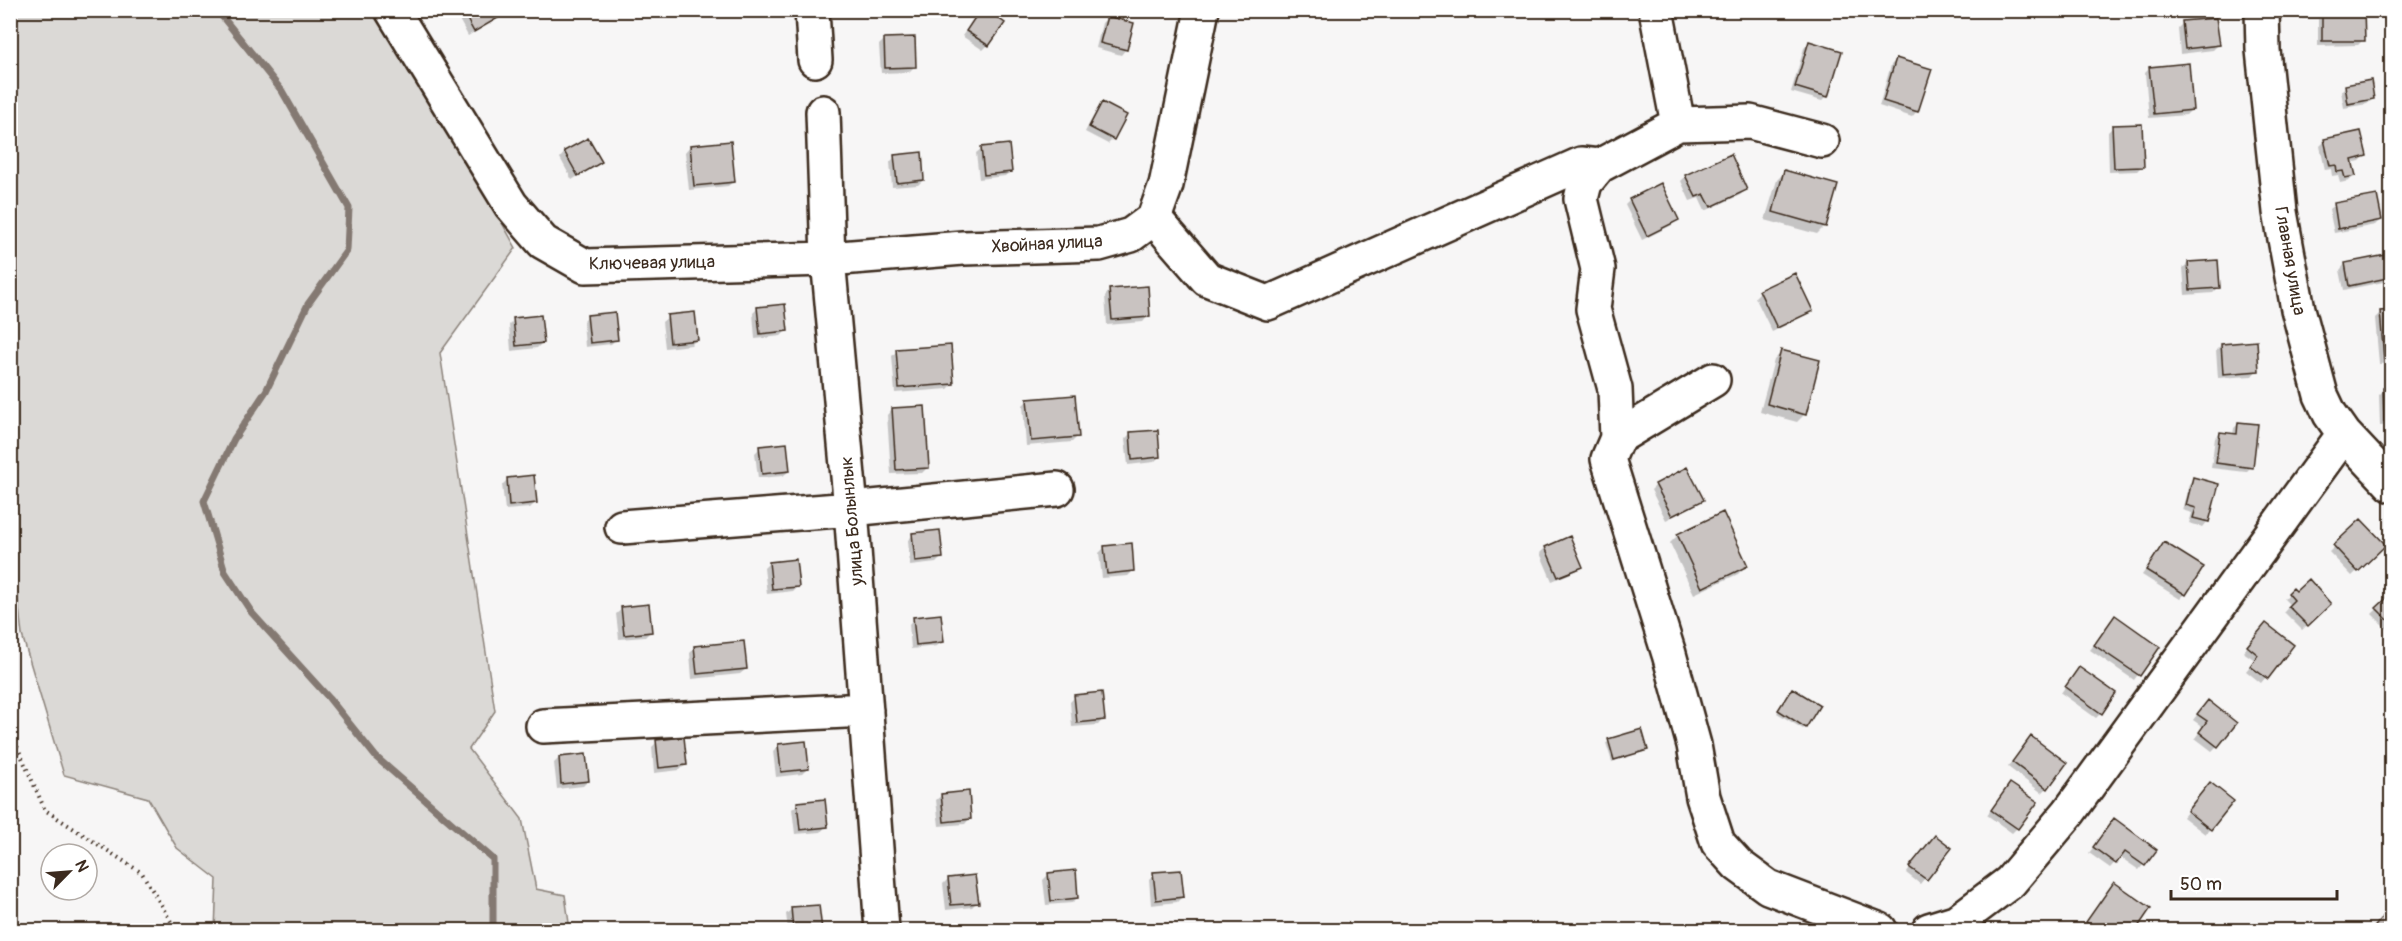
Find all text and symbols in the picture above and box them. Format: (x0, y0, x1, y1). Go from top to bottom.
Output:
street label: Главная улица (2269, 205, 2311, 317)
street label: Хвойная улица (991, 230, 1103, 258)
street label: Ключевая улица (589, 250, 715, 276)
street label: улица Болынлык (835, 455, 869, 588)
north arrow (39, 842, 99, 902)
text: N (70, 857, 93, 875)
scale bar (2171, 863, 2338, 901)
text: 50 m (2180, 873, 2222, 896)

